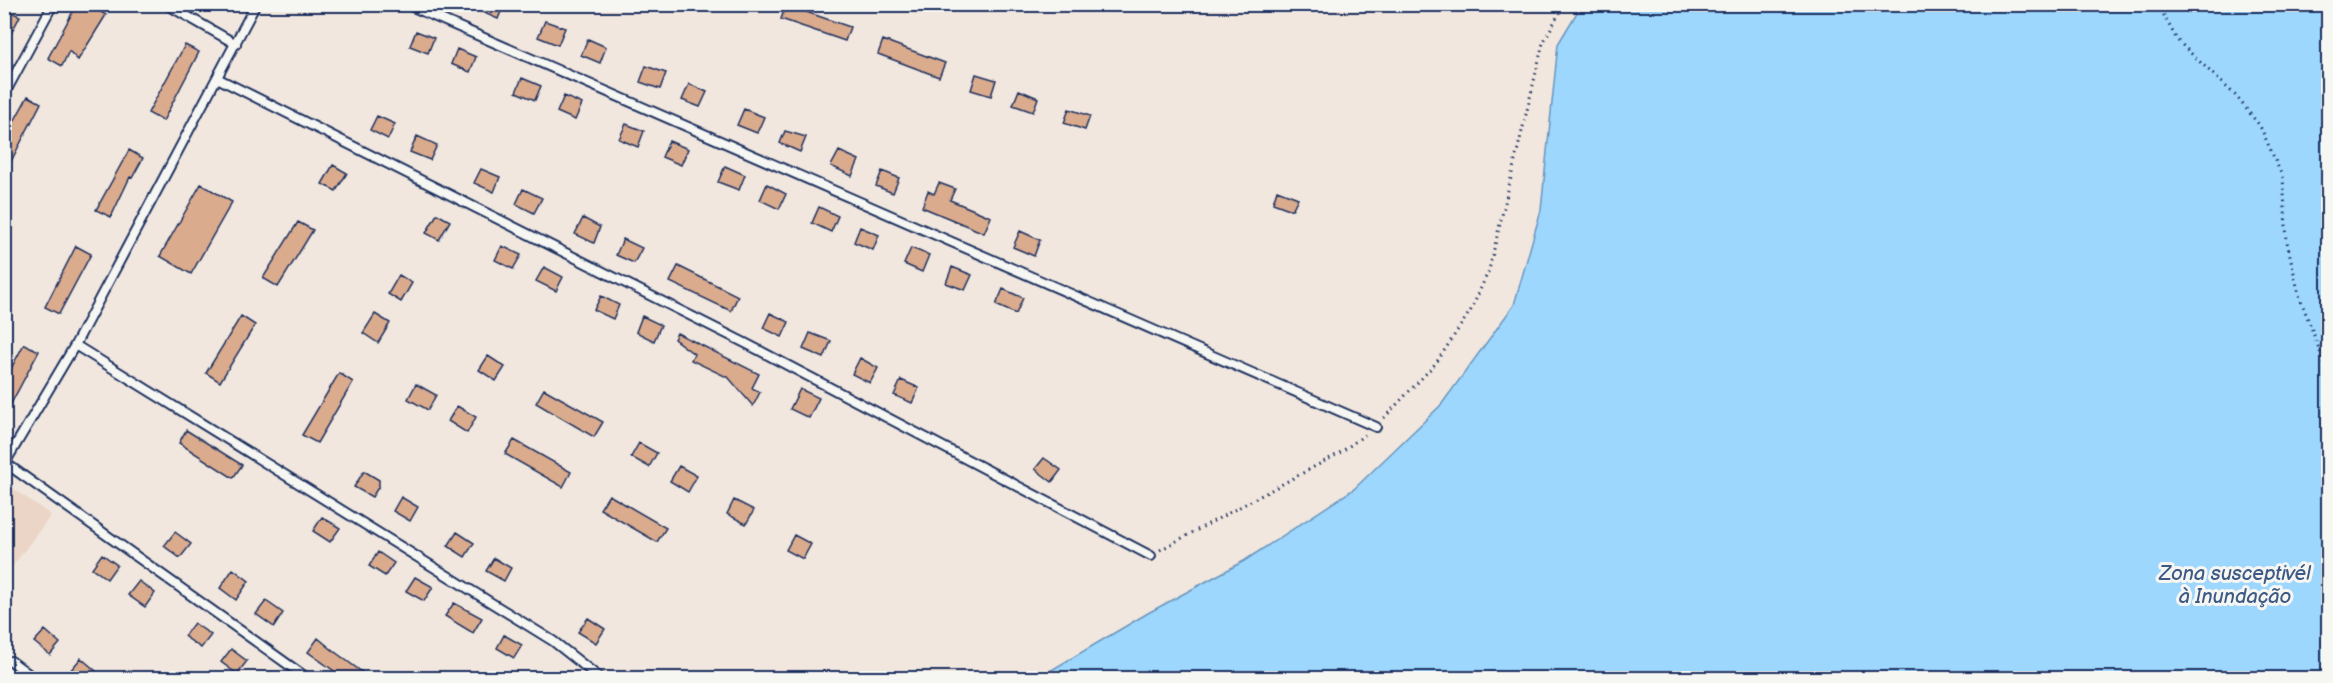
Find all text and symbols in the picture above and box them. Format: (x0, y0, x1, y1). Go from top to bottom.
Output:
water label: Zona susceptivél à Inundação (2158, 562, 2312, 609)

